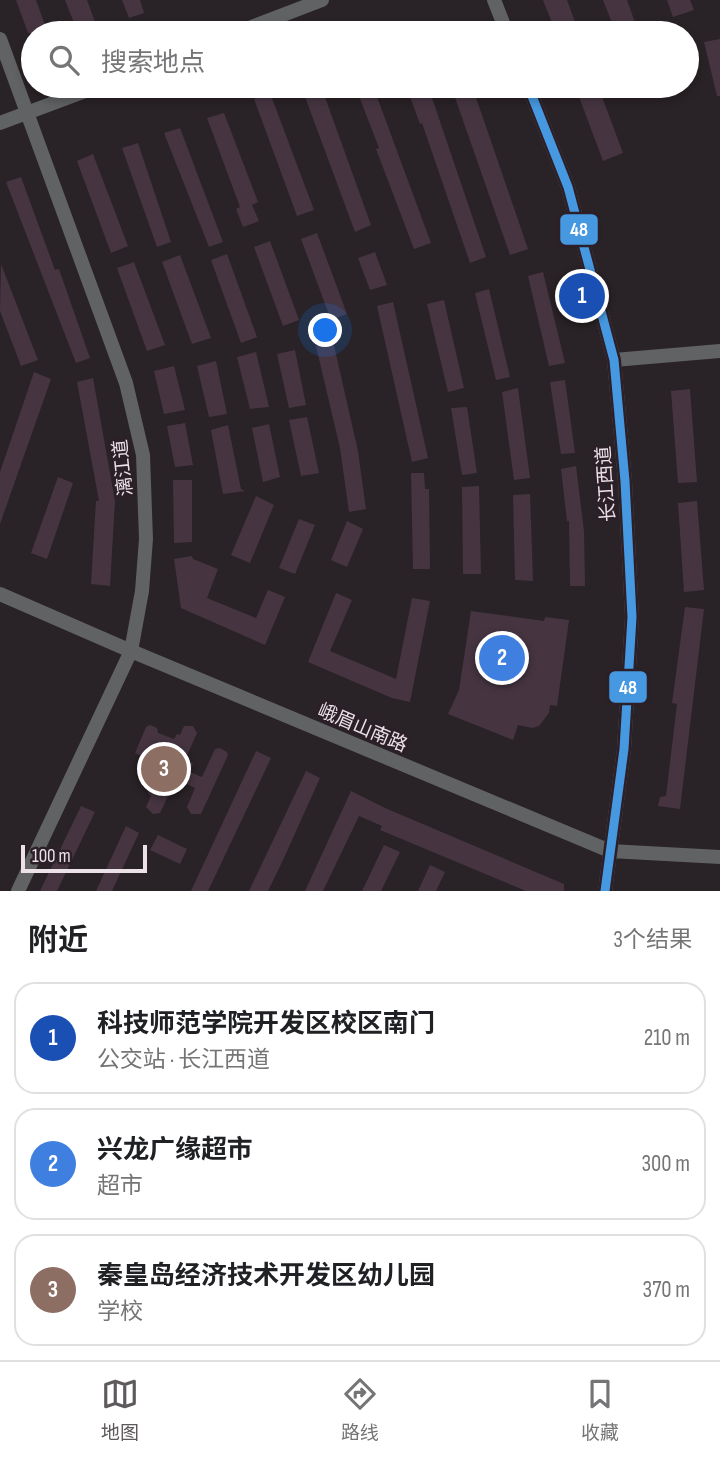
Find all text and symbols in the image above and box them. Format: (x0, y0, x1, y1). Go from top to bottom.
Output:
search box (21, 21, 699, 98)
icon: search (45, 41, 83, 79)
text: 搜索地点 (101, 48, 205, 79)
line badge: 48 (559, 213, 599, 246)
text: 48 (570, 219, 588, 242)
pin: 1 (559, 270, 605, 322)
your location (308, 313, 342, 347)
street label: 漓江道 (109, 438, 138, 497)
street label: 长江西道 (592, 445, 621, 523)
pin: 2 (479, 632, 525, 684)
line badge: 48 (608, 670, 648, 704)
text: 48 (619, 677, 637, 700)
street label: 峨眉山南路 (314, 699, 411, 758)
pin: 3 (141, 743, 187, 795)
scale bar (21, 842, 147, 874)
text: 100 m (32, 845, 71, 868)
text: 附近 (28, 923, 88, 959)
text: 3个结果 (613, 926, 692, 954)
text: 科技师范学院开发区校区南门 (97, 1009, 435, 1040)
text: 1 (48, 1024, 58, 1052)
text: 210 m (644, 1024, 690, 1052)
text: 公交站 · 长江西道 (97, 1046, 270, 1074)
text: 兴龙广缘超市 (97, 1135, 253, 1166)
text: 2 (48, 1150, 58, 1178)
text: 300 m (641, 1150, 690, 1178)
text: 超市 (97, 1172, 143, 1200)
text: 秦皇岛经济技术开发区幼儿园 (97, 1261, 435, 1292)
text: 3 (48, 1276, 58, 1304)
text: 370 m (643, 1276, 690, 1304)
text: 学校 (97, 1298, 143, 1326)
tab: 地图 (101, 1375, 139, 1445)
tab: 路线 (341, 1375, 379, 1445)
tab: 收藏 (581, 1375, 619, 1445)

